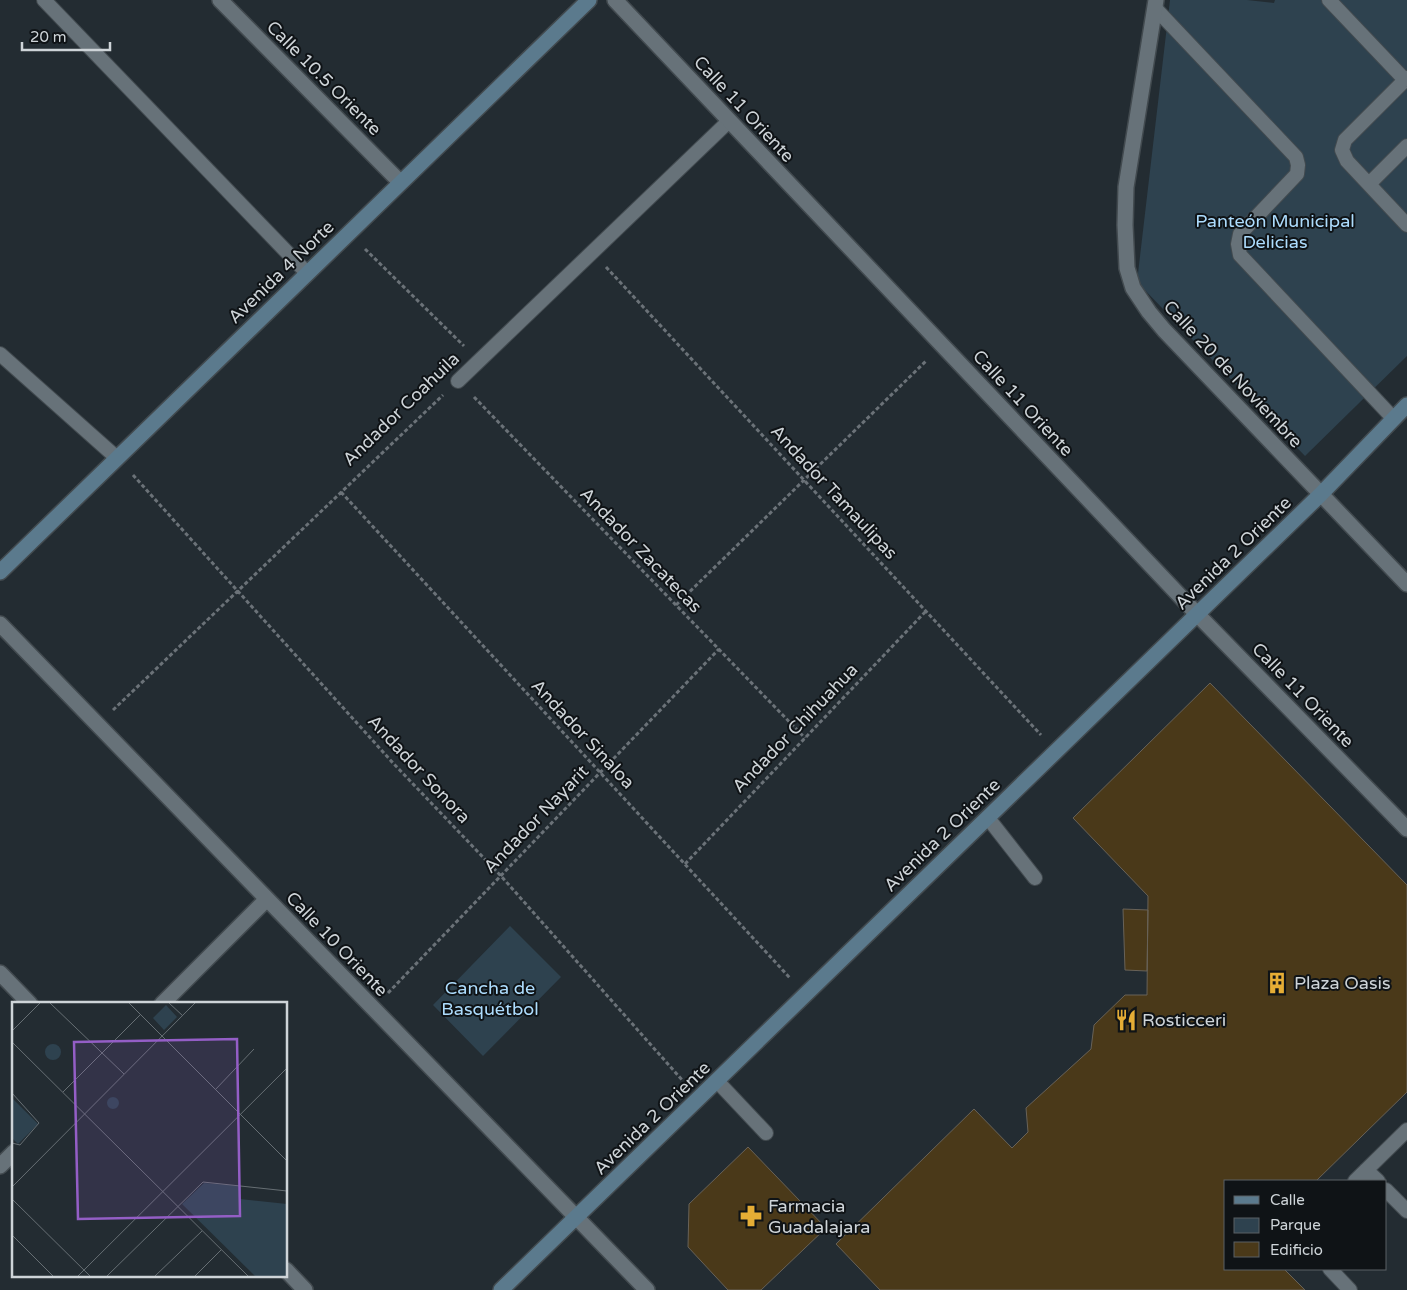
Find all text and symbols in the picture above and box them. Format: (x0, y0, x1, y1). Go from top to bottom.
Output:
street label: Calle 10.5 Oriente (262, 16, 386, 140)
scale bar (22, 20, 110, 52)
text: 20 m (30, 28, 67, 46)
street label: Calle 11 Oriente (689, 51, 799, 167)
park label: Panteón Municipal Delicias (1195, 210, 1355, 253)
street label: Avenida 4 Norte (223, 216, 339, 328)
street label: Calle 20 de Noviembre (1159, 296, 1307, 452)
street label: Calle 11 Oriente (968, 345, 1078, 461)
street label: Andador Coahuila (338, 348, 464, 470)
street label: Andador Tamaulipas (766, 420, 902, 564)
street label: Andador Zacatecas (575, 483, 707, 617)
street label: Avenida 2 Oriente (1170, 492, 1296, 614)
street label: Calle 11 Oriente (1247, 638, 1359, 752)
street label: Andador Chihuahua (728, 659, 862, 797)
street label: Andador Sinaloa (527, 675, 639, 793)
street label: Andador Sonora (363, 710, 475, 828)
street label: Andador Nayarit (479, 760, 593, 878)
street label: Avenida 2 Oriente (879, 774, 1005, 896)
street label: Calle 10 Oriente (281, 887, 393, 1001)
building icon: Plaza Oasis (1264, 970, 1290, 996)
place label: Plaza Oasis (1294, 972, 1391, 994)
park label: Cancha de Basquétbol (441, 977, 539, 1020)
inset map (12, 1002, 288, 1278)
restaurant icon: Rosticceri (1113, 1007, 1139, 1033)
place label: Rosticceri (1142, 1009, 1226, 1031)
street label: Avenida 2 Oriente (589, 1057, 715, 1179)
legend (1224, 1180, 1387, 1270)
text: Calle (1270, 1191, 1305, 1209)
place label: Farmacia Guadalajara (768, 1195, 870, 1238)
pharmacy icon: Farmacia Guadalajara (738, 1203, 764, 1229)
text: Parque (1270, 1216, 1321, 1234)
text: Edificio (1270, 1241, 1323, 1259)

